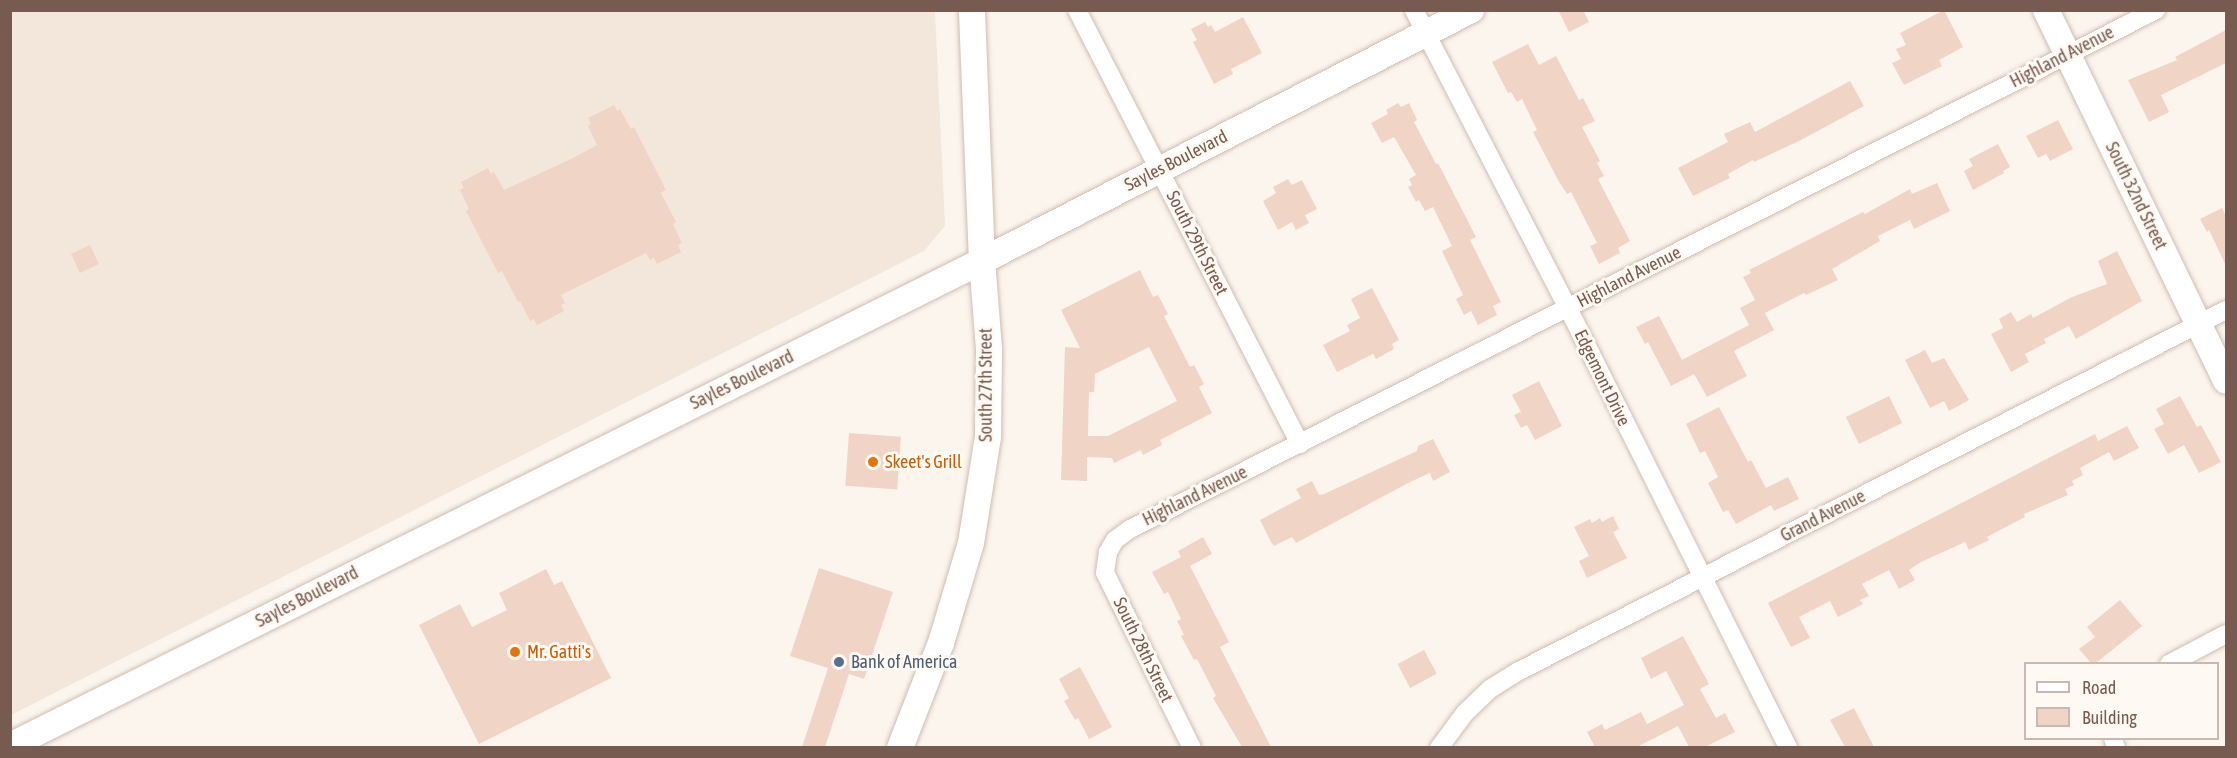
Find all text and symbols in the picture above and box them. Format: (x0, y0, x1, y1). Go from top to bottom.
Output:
street label: Highland Avenue (2006, 22, 2118, 92)
street label: Sayles Boulevard (1121, 126, 1231, 196)
street label: South 32nd Street (2101, 139, 2171, 253)
street label: South 29th Street (1162, 187, 1232, 299)
street label: Highland Avenue (1573, 242, 1685, 312)
street label: Edgemont Drive (1569, 326, 1635, 430)
street label: South 27th Street (975, 328, 997, 442)
street label: Sayles Boulevard (687, 346, 797, 414)
place label: Skeet's Grill (885, 451, 962, 473)
marker: Skeet's Grill (866, 455, 880, 469)
street label: Highland Avenue (1139, 461, 1251, 531)
street label: Grand Avenue (1777, 485, 1869, 547)
street label: Sayles Boulevard (252, 562, 362, 632)
street label: South 28th Street (1108, 594, 1178, 706)
place label: Mr. Gatti's (527, 641, 591, 663)
marker: Mr. Gatti's (508, 645, 522, 659)
place label: Bank of America (851, 651, 957, 673)
marker: Bank of America (832, 655, 846, 669)
legend (2024, 662, 2219, 740)
text: Road (2082, 677, 2116, 698)
text: Building (2082, 707, 2137, 728)

